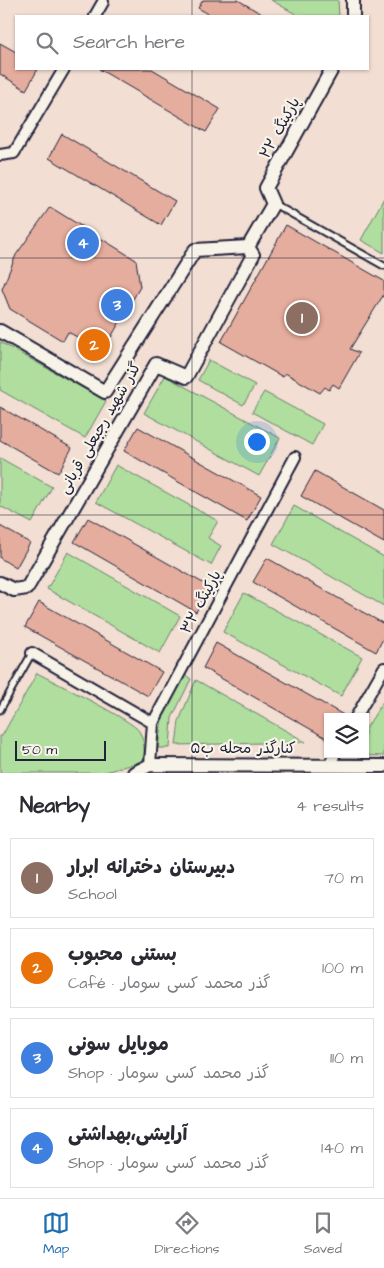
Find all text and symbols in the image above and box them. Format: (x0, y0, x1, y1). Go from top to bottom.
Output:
search box (15, 15, 369, 70)
icon: search (33, 29, 61, 57)
text: Search here (73, 29, 185, 56)
street label: پارکینگ ۲۲ (255, 94, 305, 162)
pin: 4 (67, 224, 99, 262)
pin: 3 (101, 286, 133, 324)
pin: 1 (286, 299, 318, 337)
pin: 2 (78, 326, 110, 364)
street label: گذر شهید رجبعلی قربانی (54, 358, 146, 498)
your location (244, 429, 270, 455)
street label: پارکینگ ۳۲ (175, 566, 227, 638)
map controls (324, 713, 369, 758)
button: layers (324, 713, 369, 758)
scale bar (15, 738, 106, 761)
street label: کنارگذر محله ب۵ (190, 738, 296, 759)
text: 50 m (22, 740, 57, 760)
text: Nearby (20, 791, 90, 820)
text: 4 results (296, 795, 364, 817)
text: دبیرستان دخترانه ابرار (68, 854, 235, 881)
text: 1 (36, 867, 38, 889)
text: 70 m (324, 867, 363, 889)
text: School (68, 883, 117, 905)
text: بستنی محبوب (68, 941, 177, 968)
text: 2 (32, 957, 42, 979)
text: 100 m (322, 957, 363, 979)
text: Café · گذر محمد کسی سومار (68, 972, 271, 994)
text: موبایل سونی (68, 1031, 169, 1058)
text: 3 (33, 1047, 41, 1069)
text: 110 m (330, 1047, 363, 1069)
text: Shop · گذر محمد کسی سومار (68, 1062, 269, 1084)
text: آرایشی،بهداشتی (68, 1121, 187, 1148)
text: 4 (32, 1137, 42, 1159)
text: 140 m (321, 1137, 363, 1159)
text: Shop · گذر محمد کسی سومار (68, 1152, 269, 1174)
tab: Map (42, 1209, 70, 1259)
tab: Directions (154, 1209, 219, 1259)
tab: Saved (304, 1209, 342, 1259)

